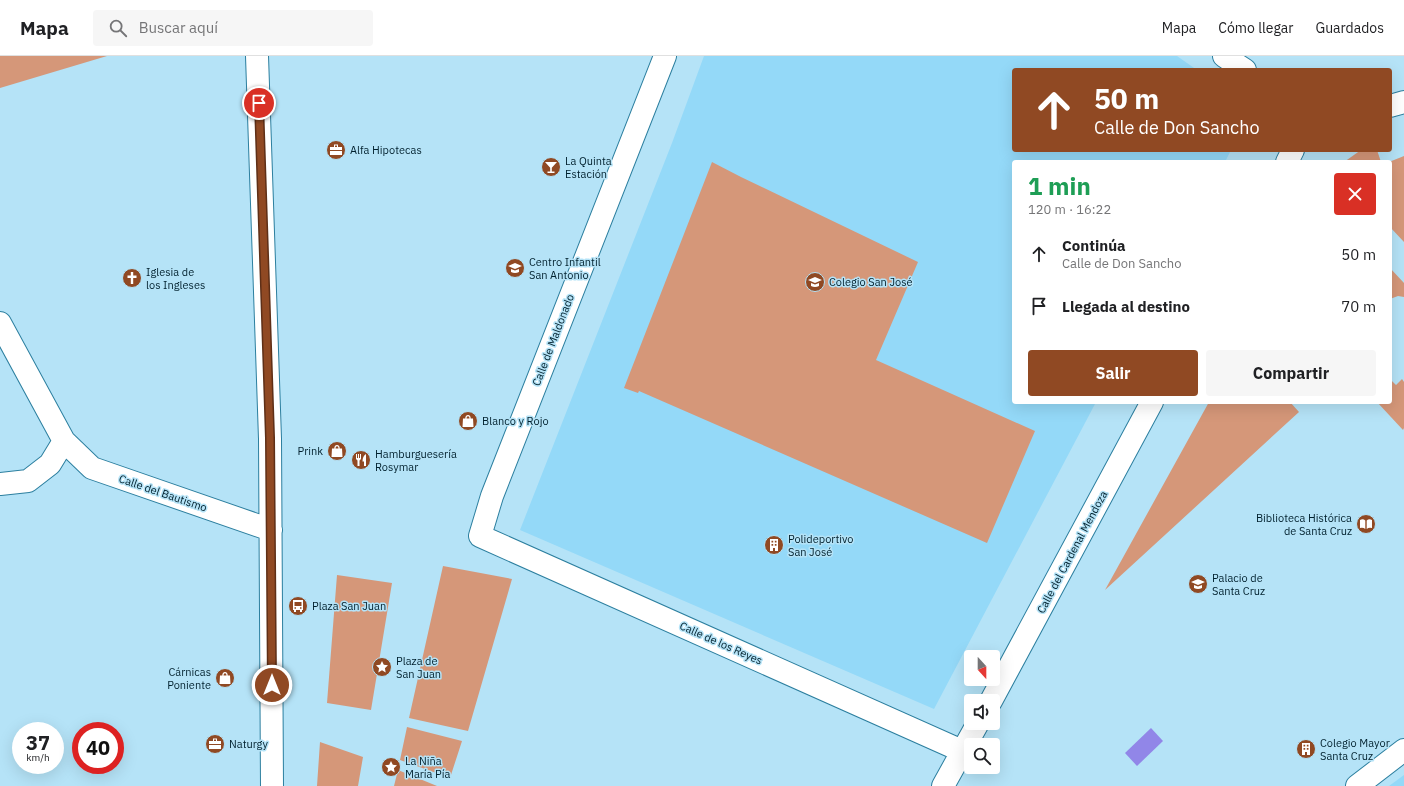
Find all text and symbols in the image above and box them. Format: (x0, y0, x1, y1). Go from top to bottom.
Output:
search box (93, 10, 373, 46)
text: Mapa (20, 16, 69, 40)
icon: search (107, 17, 129, 39)
text: Buscar aquí (139, 18, 218, 37)
text: Mapa (1162, 19, 1196, 37)
text: Cómo llegar (1218, 19, 1293, 37)
text: Guardados (1315, 19, 1384, 37)
text: 50 m (1094, 80, 1159, 117)
icon: ahead (1028, 84, 1080, 136)
pin (242, 86, 276, 120)
icon: arrive (248, 92, 270, 114)
text: Calle de Don Sancho (1094, 116, 1259, 139)
office icon: Alfa Hipotecas (325, 139, 347, 161)
place label: Alfa Hipotecas (350, 143, 422, 157)
place label: La Quinta Estación (565, 154, 612, 181)
bar icon: La Quinta Estación (540, 156, 562, 178)
text: 1 min (1028, 170, 1091, 202)
button: close (1334, 173, 1376, 215)
text: 120 m · 16:22 (1028, 201, 1111, 218)
text: Continúa (1062, 236, 1126, 255)
icon: ahead (1028, 243, 1050, 265)
text: 50 m (1341, 245, 1376, 264)
place label: Centro Infantil San Antonio (529, 255, 601, 282)
text: Calle de Don Sancho (1062, 255, 1182, 272)
school or university icon: Centro Infantil San Antonio (504, 257, 526, 279)
place label: Iglesia de los Ingleses (146, 265, 205, 292)
church icon: Iglesia de los Ingleses (121, 267, 143, 289)
school or university icon: Colegio San José (804, 271, 826, 293)
place label: Colegio San José (829, 275, 913, 289)
street label: Calle de Maldonado (529, 292, 577, 388)
icon: arrive (1028, 295, 1050, 317)
text: Llegada al destino (1062, 297, 1190, 316)
text: 70 m (1341, 297, 1376, 316)
button: Salir (1028, 350, 1198, 396)
button: Compartir (1206, 350, 1376, 396)
shop icon: Blanco y Rojo (457, 410, 479, 432)
place label: Blanco y Rojo (482, 414, 549, 428)
shop icon: Prink (326, 440, 348, 462)
place label: Prink (298, 444, 323, 458)
place label: Hamburguesería Rosymar (375, 447, 457, 474)
restaurant icon: Hamburguesería Rosymar (350, 449, 372, 471)
street label: Calle del Bautismo (117, 471, 209, 515)
street label: Calle del Cardenal Mendoza (1034, 488, 1110, 616)
place label: Biblioteca Histórica de Santa Cruz (1256, 511, 1352, 538)
library icon: Biblioteca Histórica de Santa Cruz (1355, 513, 1377, 535)
place label: Polideportivo San José (788, 532, 853, 559)
building icon: Polideportivo San José (763, 534, 785, 556)
place label: Palacio de Santa Cruz (1212, 571, 1265, 598)
school or university icon: Palacio de Santa Cruz (1187, 573, 1209, 595)
bus stop icon: Plaza San Juan (287, 595, 309, 617)
place label: Plaza San Juan (312, 599, 386, 613)
street label: Calle de los Reyes (677, 618, 765, 668)
north arrow (964, 650, 1000, 686)
map controls (964, 650, 1000, 774)
place label: Plaza de San Juan (396, 654, 441, 681)
place icon: Plaza de San Juan (371, 656, 393, 678)
position arrow (251, 664, 293, 706)
place label: Cárnicas Poniente (167, 665, 211, 692)
shop icon: Cárnicas Poniente (214, 667, 236, 689)
button: sound (964, 694, 1000, 730)
speed limit sign: 40 (72, 722, 124, 774)
text: 37 (26, 729, 50, 756)
office icon: Naturgy (204, 733, 226, 755)
place label: Colegio Mayor Santa Cruz (1320, 736, 1390, 763)
place label: Naturgy (229, 737, 268, 751)
button: search (964, 738, 1000, 774)
building icon: Colegio Mayor Santa Cruz (1295, 738, 1317, 760)
text: km/h (26, 751, 50, 764)
place label: La Niña María Pía (405, 754, 450, 781)
place icon: La Niña María Pía (380, 756, 402, 778)

